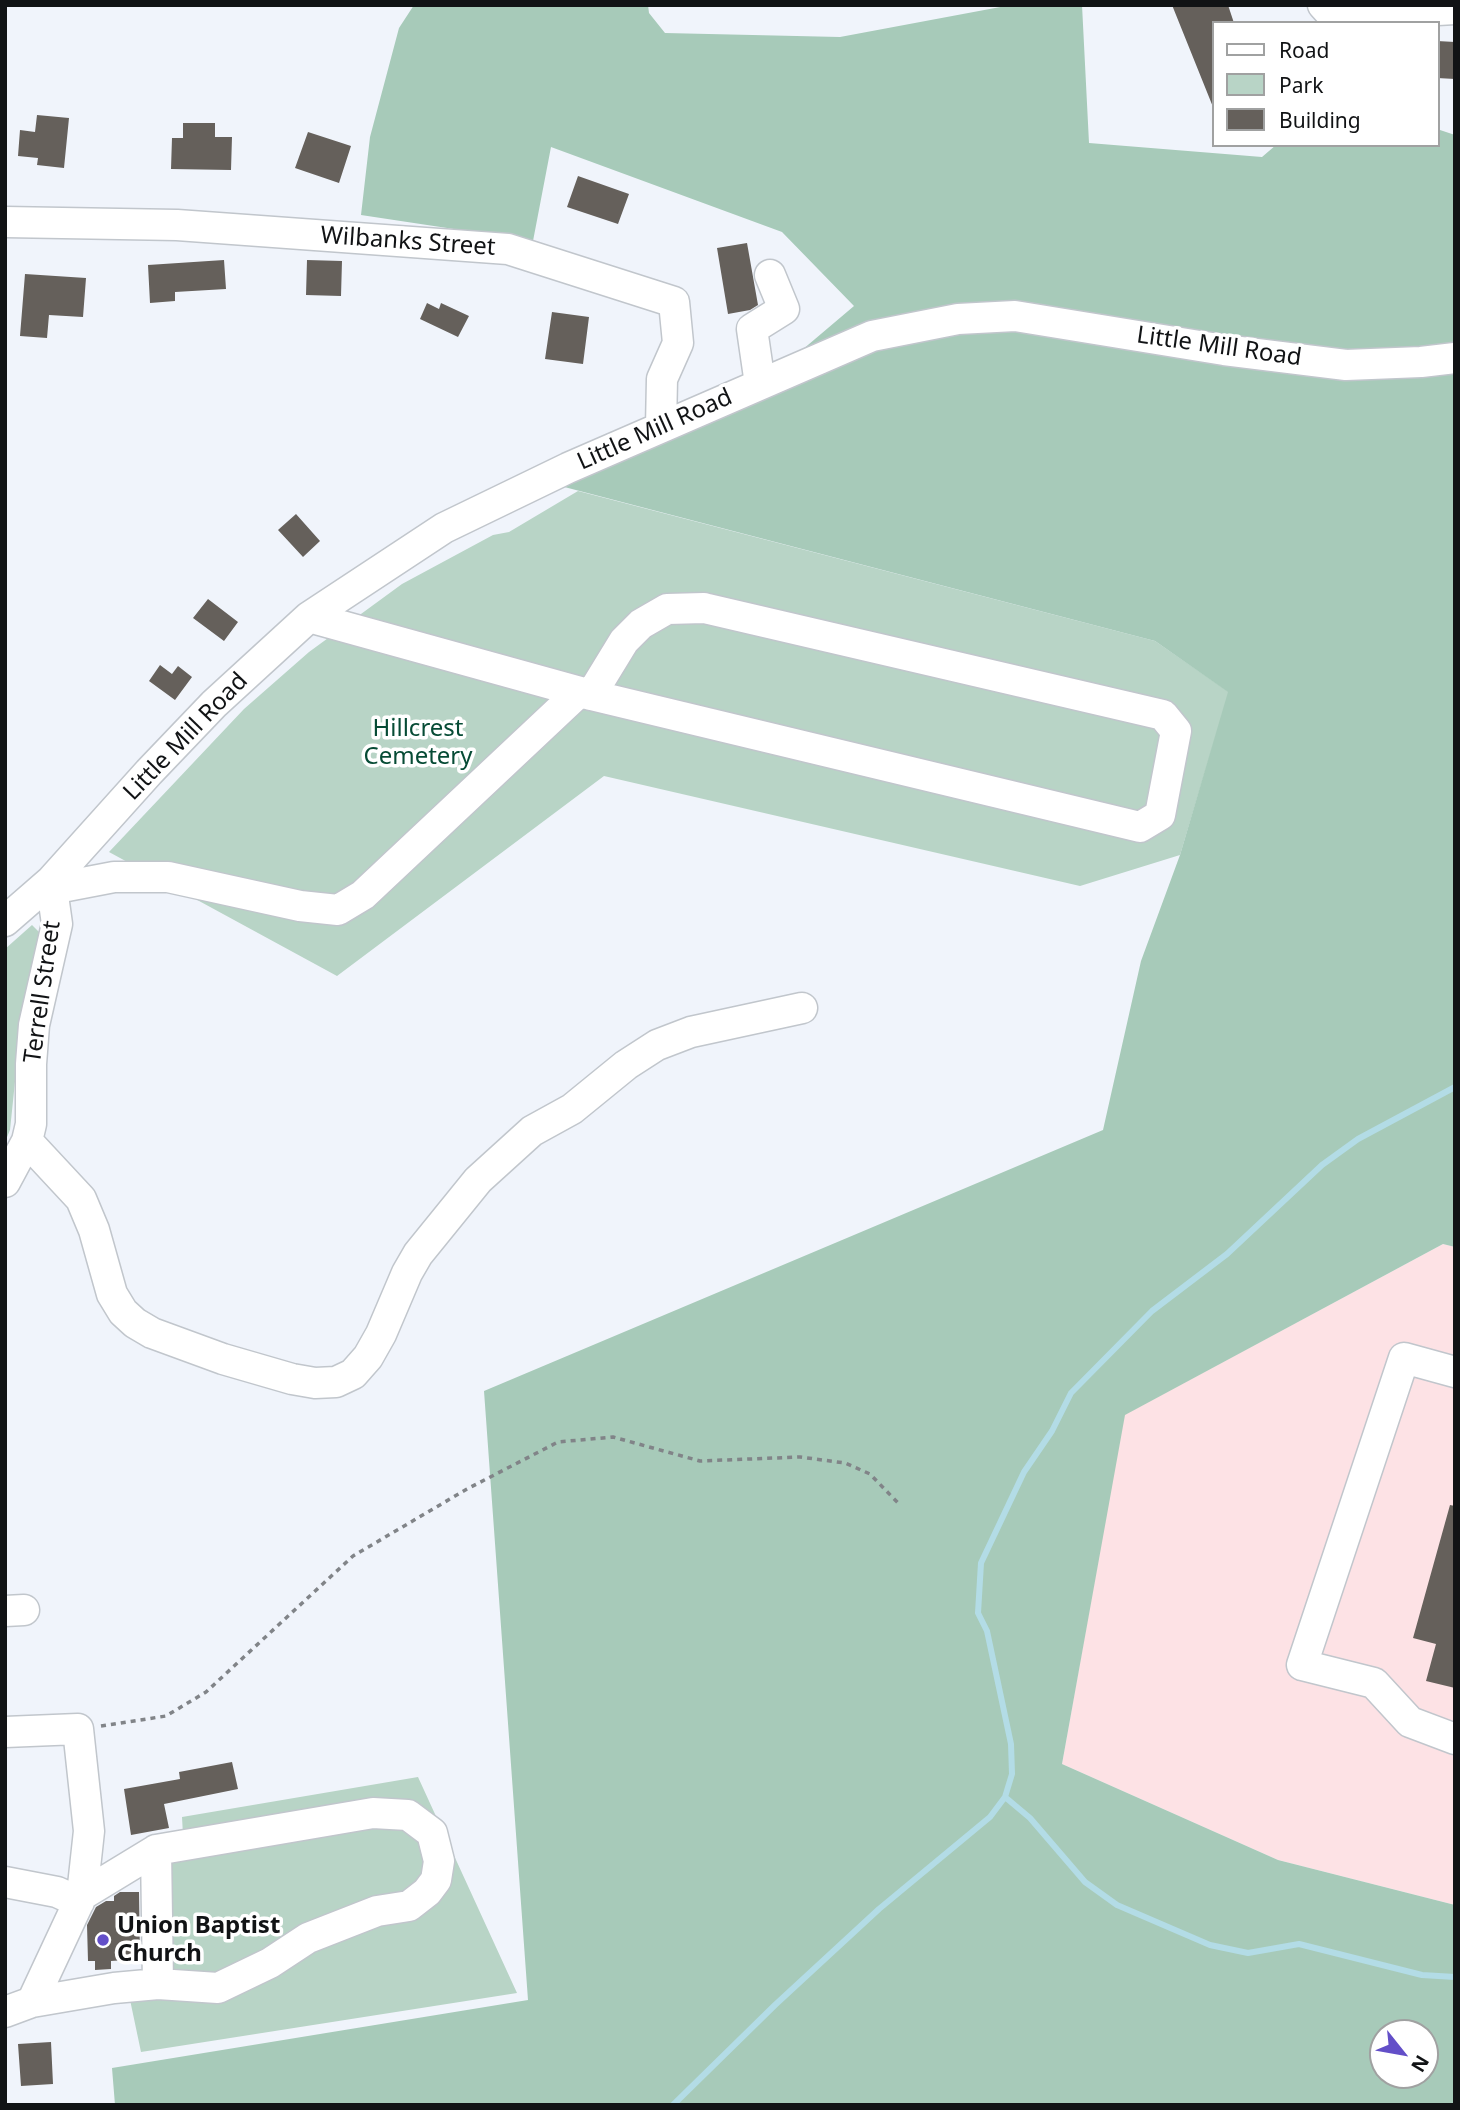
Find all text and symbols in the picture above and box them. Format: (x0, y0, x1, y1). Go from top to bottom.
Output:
legend (1212, 21, 1439, 147)
text: Road (1279, 36, 1329, 64)
text: Park (1279, 71, 1323, 99)
text: Building (1279, 106, 1361, 134)
street label: Wilbanks Street (320, 222, 496, 262)
street label: Little Mill Road (1135, 321, 1303, 373)
street label: Little Mill Road (573, 383, 737, 477)
street label: Little Mill Road (118, 667, 254, 807)
park label: Hillcrest Cemetery (363, 715, 473, 771)
street label: Terrell Street (19, 919, 67, 1065)
place label: Union Baptist Church (117, 1912, 280, 1968)
marker: Union Baptist Church (95, 1932, 111, 1948)
north arrow (1369, 2019, 1439, 2089)
text: N (1405, 2050, 1435, 2077)

